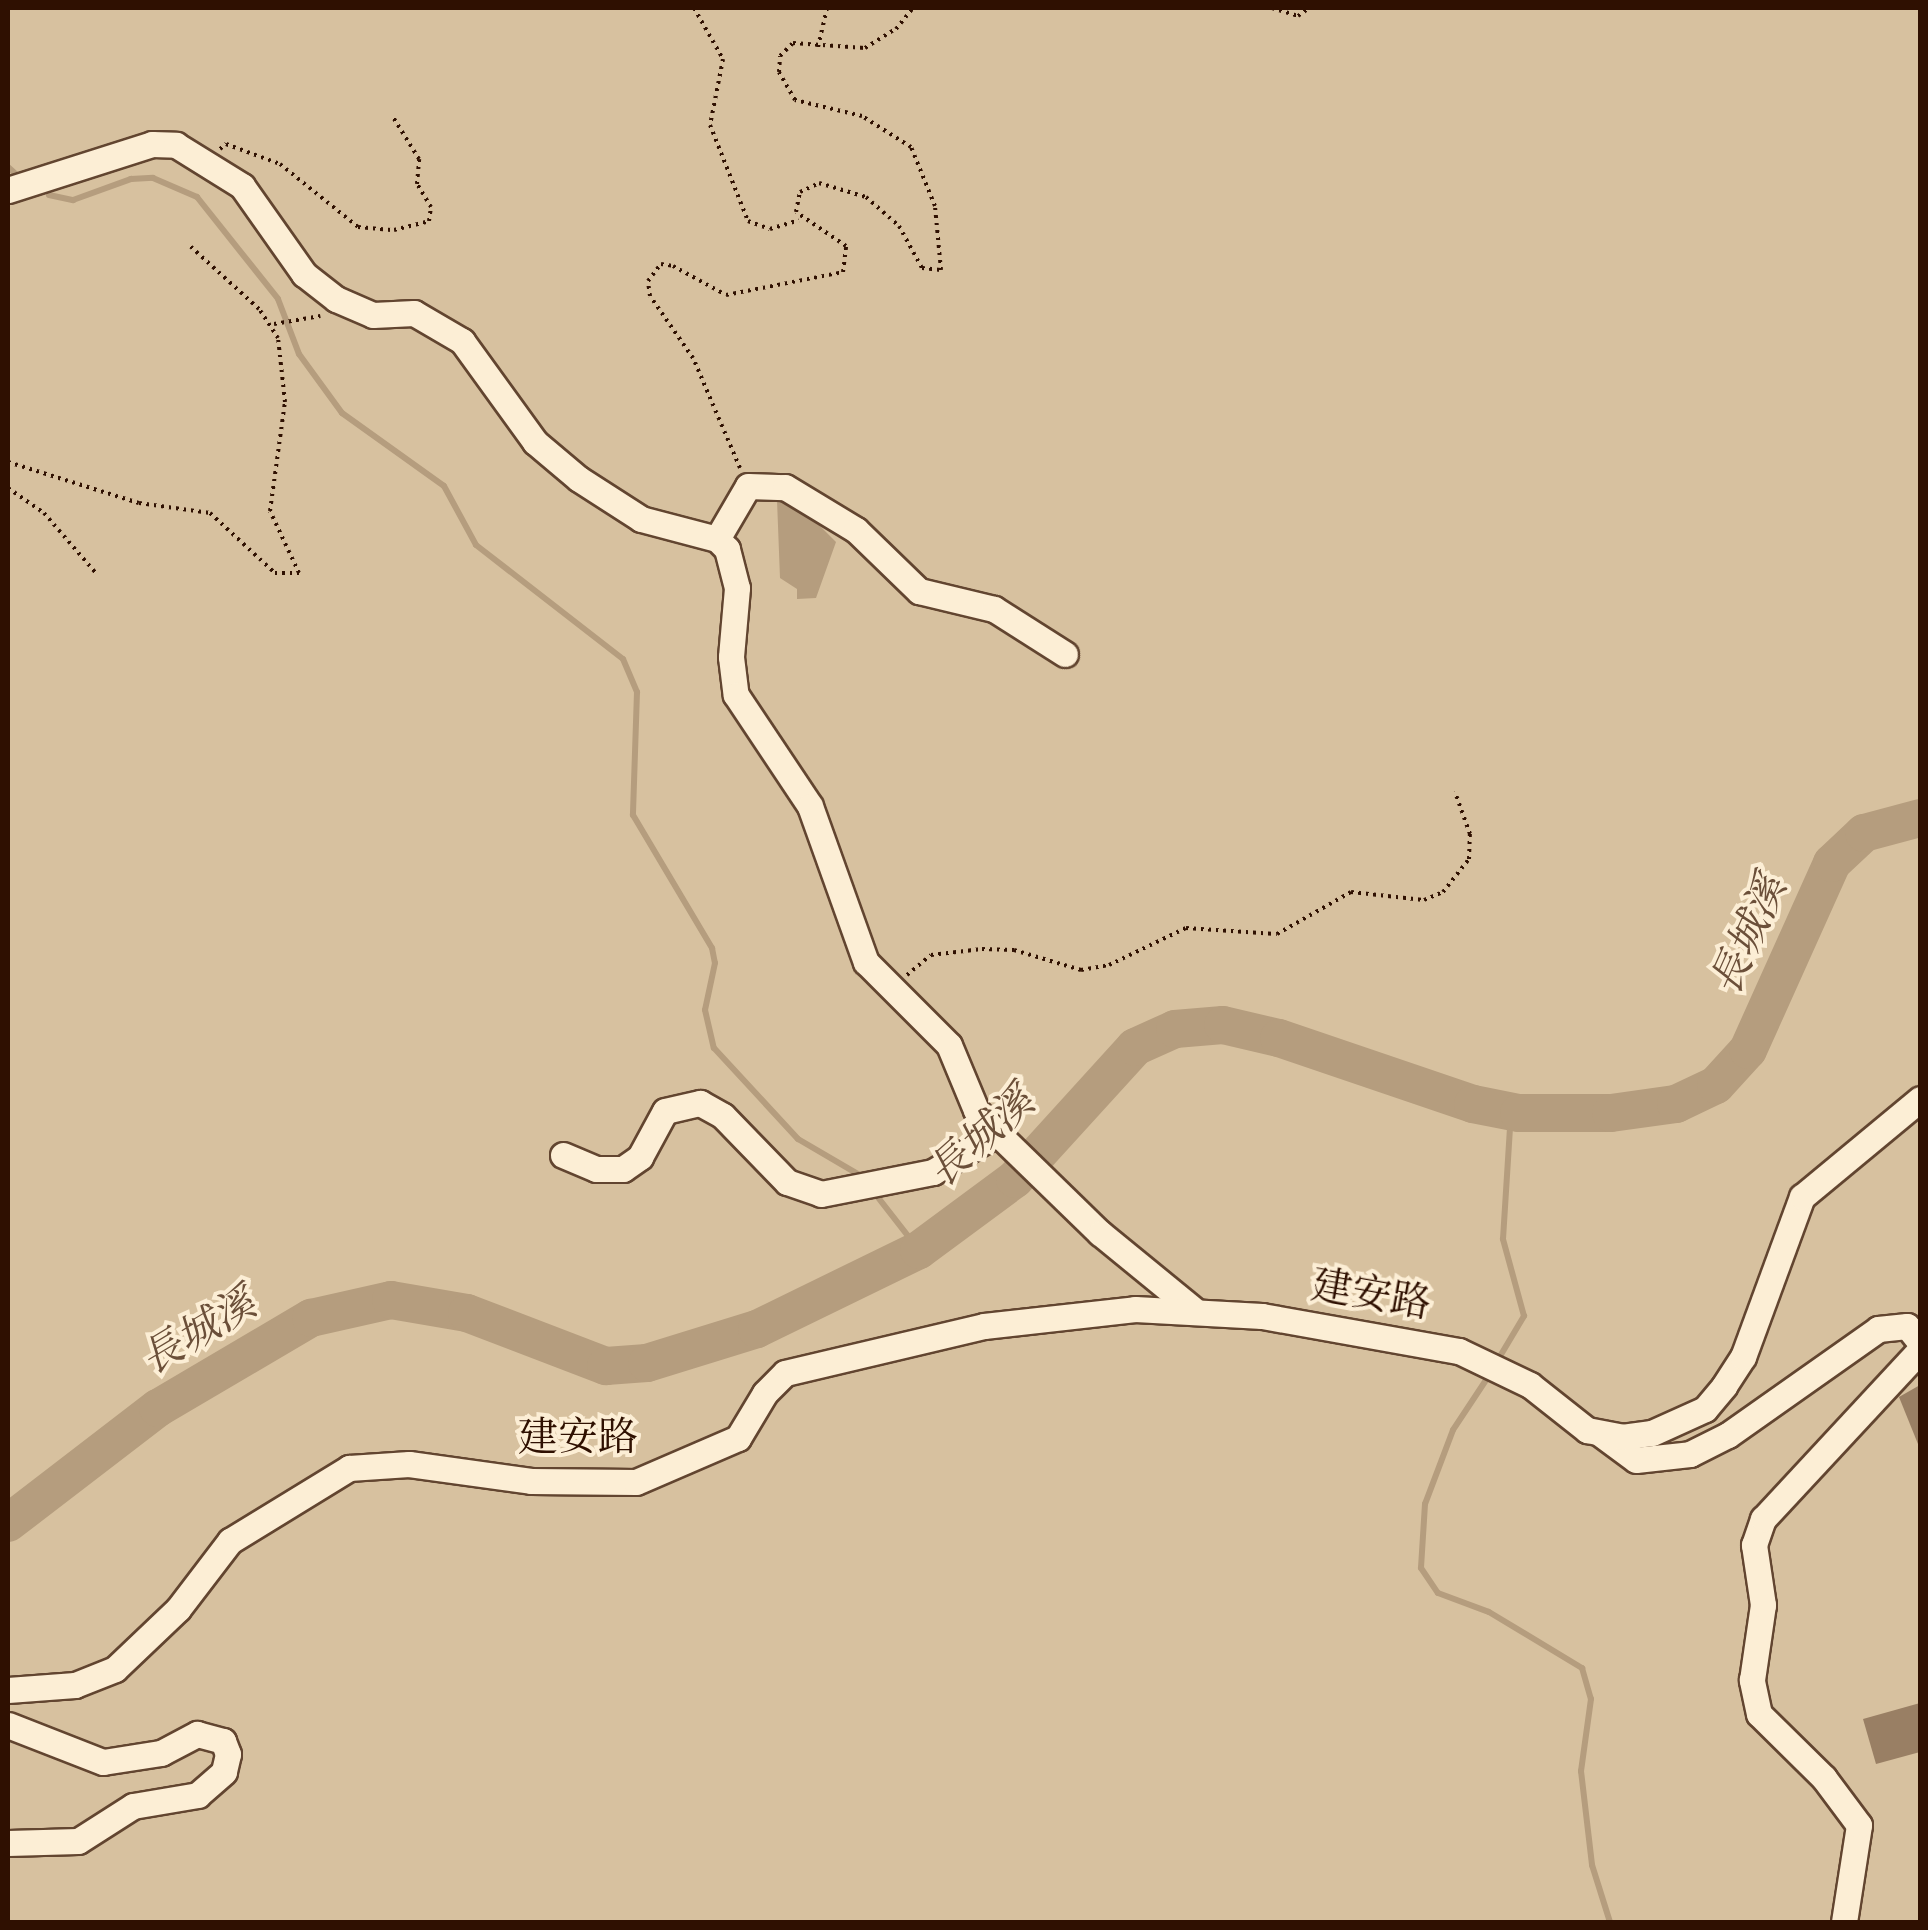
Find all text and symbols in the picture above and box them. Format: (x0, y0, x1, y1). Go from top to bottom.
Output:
water label: 長城溪 (1701, 868, 1799, 1004)
water label: 長城溪 (918, 1077, 1046, 1199)
street label: 建安路 (1308, 1262, 1434, 1330)
water label: 長城溪 (132, 1279, 266, 1387)
street label: 建安路 (518, 1415, 638, 1463)

